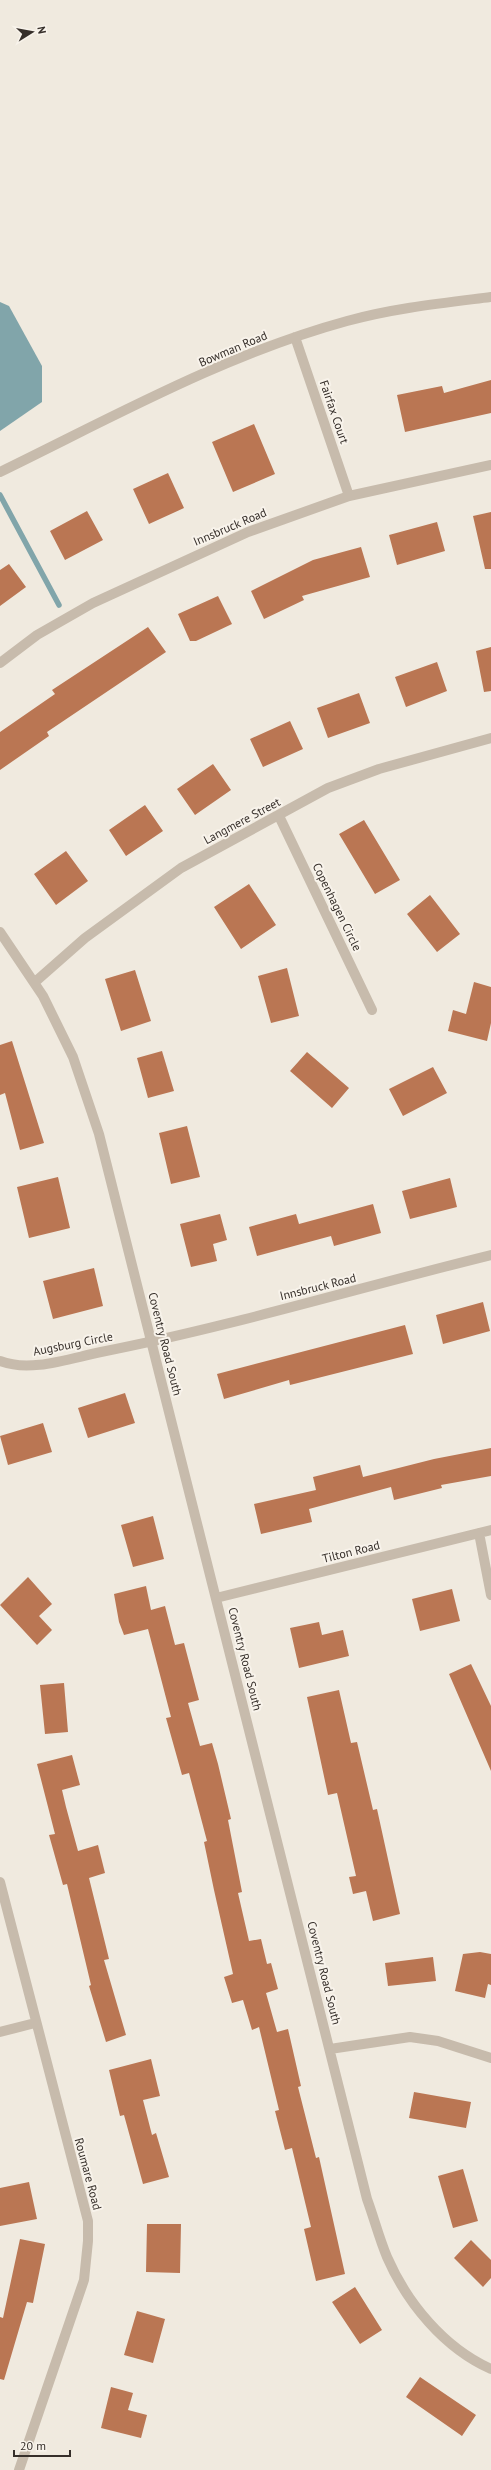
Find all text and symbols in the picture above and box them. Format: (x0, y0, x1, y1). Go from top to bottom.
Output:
north arrow (12, 12, 52, 52)
text: N (34, 25, 49, 35)
street label: Bowman Road (196, 327, 269, 370)
street label: Fairfax Court (317, 378, 352, 446)
street label: Innsbruck Road (191, 504, 269, 549)
street label: Langmere Street (201, 794, 283, 847)
street label: Copenhagen Circle (310, 860, 365, 953)
street label: Innsbruck Road (278, 1270, 358, 1303)
street label: Coventry Road South (145, 1291, 186, 1397)
street label: Augsburg Circle (32, 1328, 114, 1359)
street label: Tilton Road (320, 1537, 381, 1566)
street label: Coventry Road South (225, 1606, 266, 1712)
street label: Coventry Road South (304, 1920, 345, 2026)
street label: Roumare Road (72, 2136, 105, 2212)
scale bar (14, 2432, 70, 2458)
text: 20 m (20, 2438, 46, 2453)

